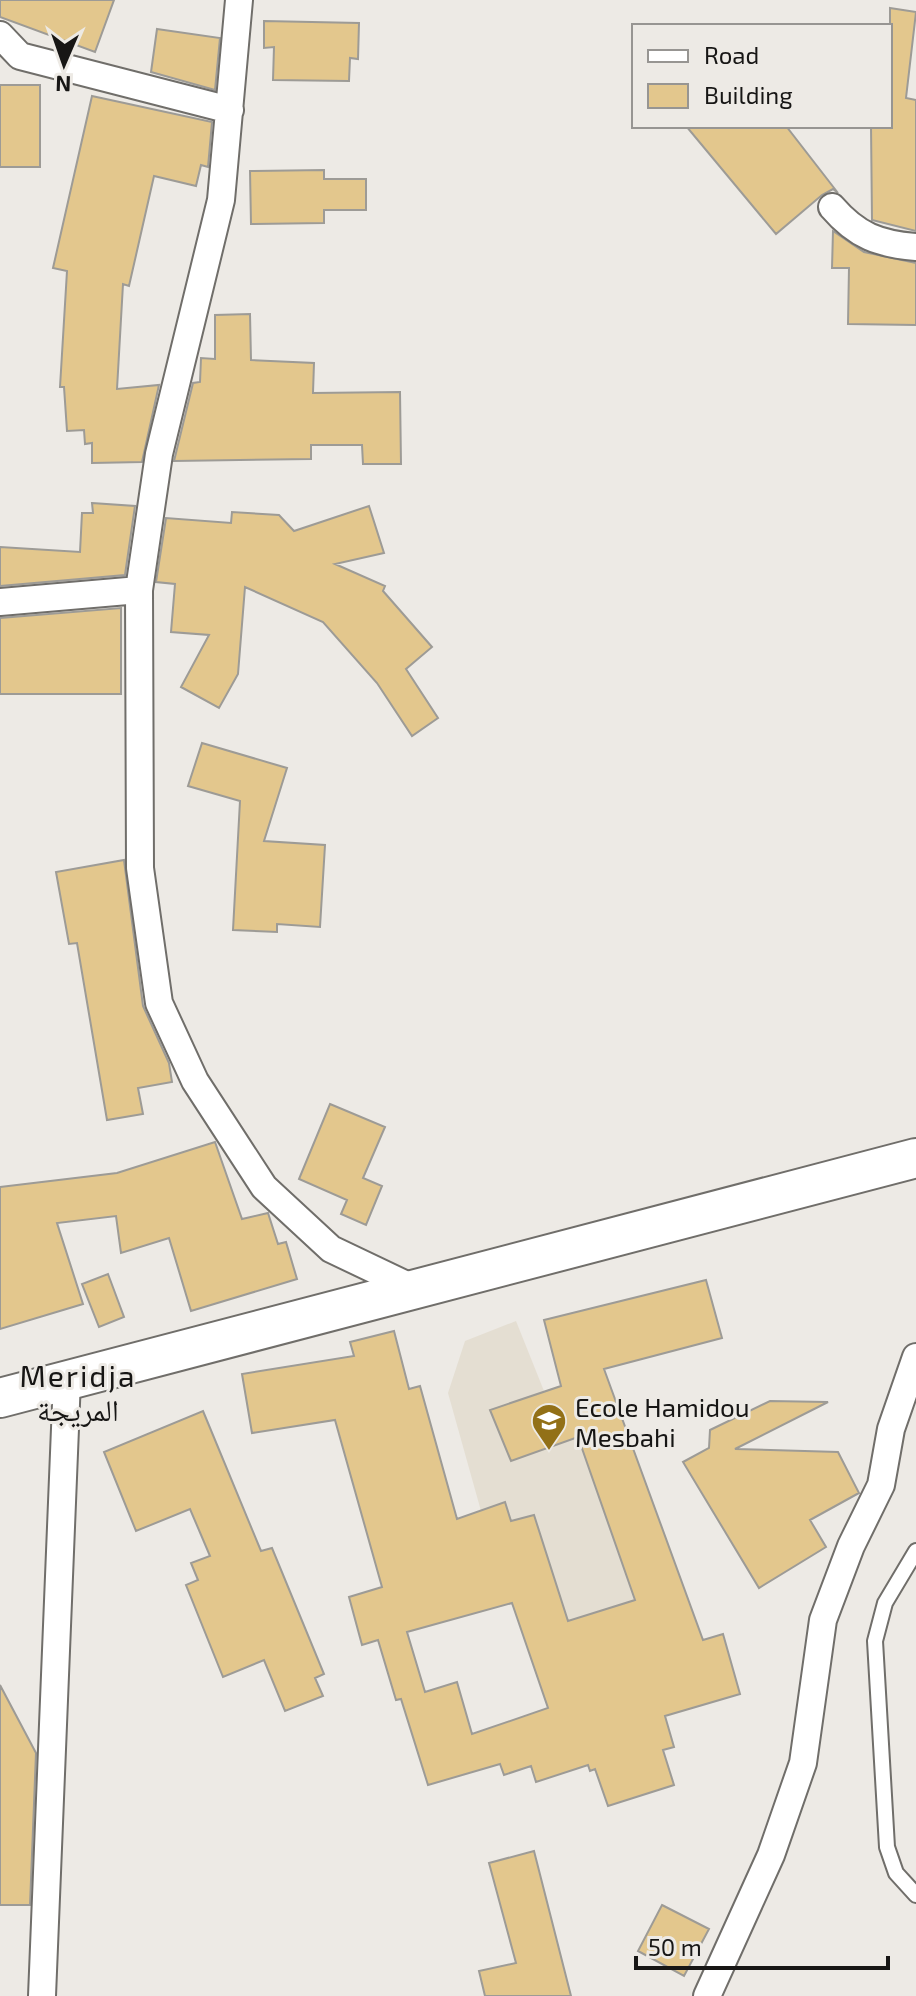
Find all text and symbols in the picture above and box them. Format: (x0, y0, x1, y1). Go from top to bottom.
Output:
north arrow (24, 24, 104, 104)
legend (632, 24, 892, 128)
text: Road (704, 40, 759, 69)
text: N (55, 72, 72, 98)
text: Building (704, 80, 793, 109)
district label: Meridja المريجة (19, 1357, 137, 1428)
place label: Ecole Hamidou Mesbahi (575, 1391, 750, 1452)
school or university icon: Ecole Hamidou Mesbahi (530, 1402, 568, 1452)
scale bar (636, 1920, 888, 1970)
text: 50 m (648, 1932, 702, 1961)

